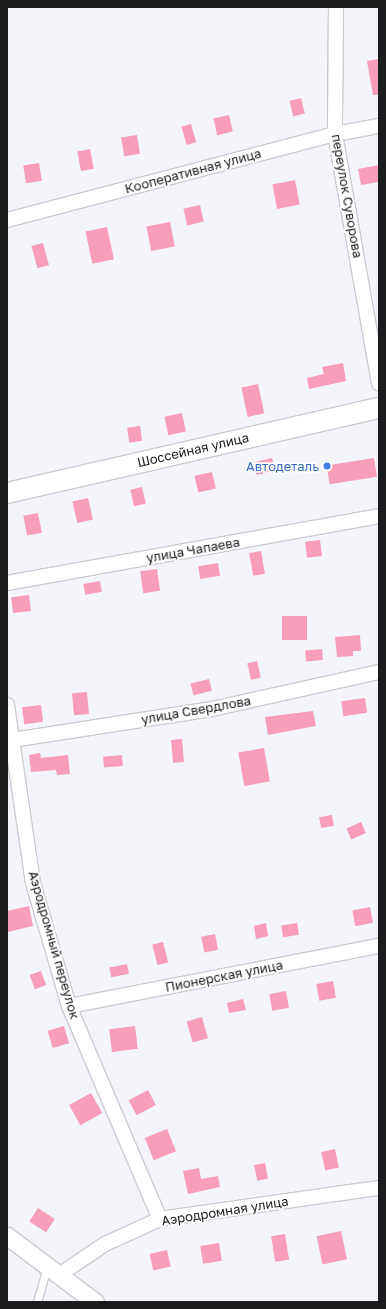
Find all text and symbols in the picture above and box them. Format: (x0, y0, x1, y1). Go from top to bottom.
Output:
street label: переулок Суворова (328, 133, 366, 259)
street label: Кооперативная улица (123, 145, 263, 197)
street label: Шоссейная улица (136, 430, 250, 470)
place label: Автодеталь (246, 458, 319, 474)
marker: Автодеталь (322, 461, 332, 471)
street label: улица Чапаева (145, 534, 241, 566)
street label: улица Свердлова (140, 693, 252, 727)
street label: Аэродромный переулок (25, 869, 83, 1021)
street label: Пионерская улица (164, 957, 284, 995)
street label: Аэродромная улица (160, 1193, 290, 1229)

